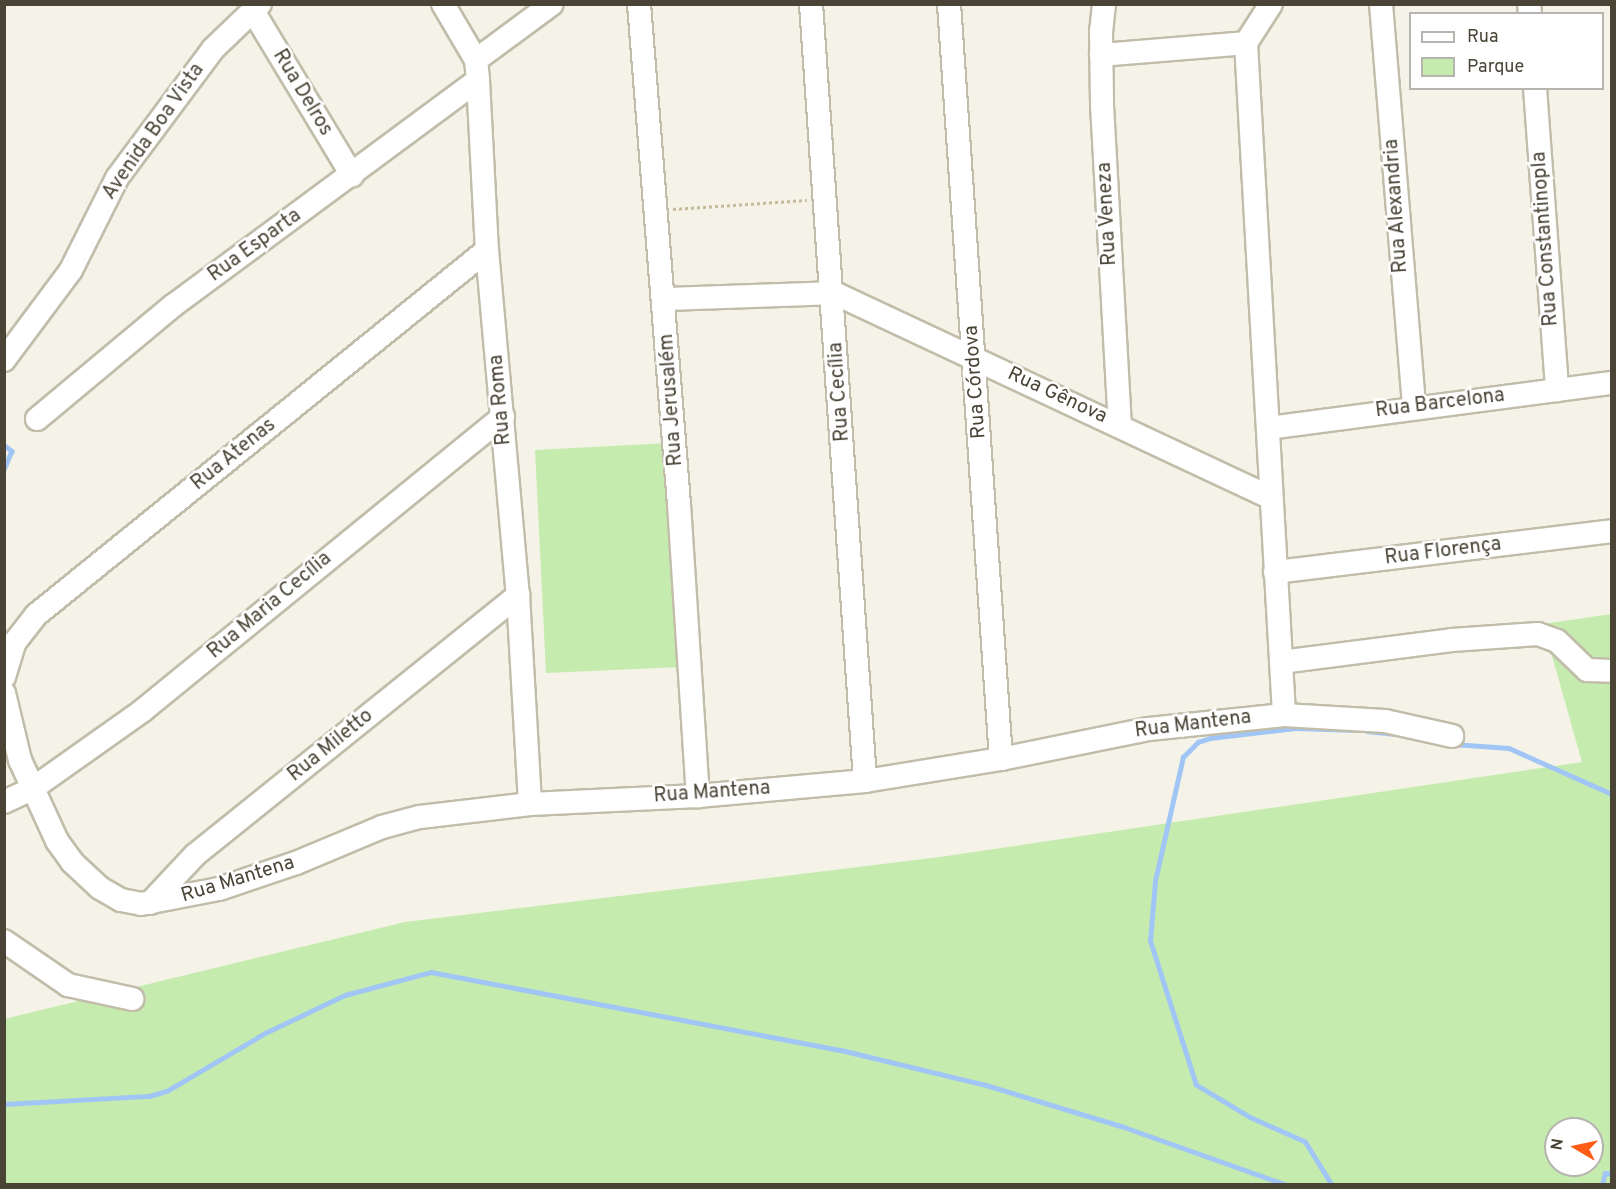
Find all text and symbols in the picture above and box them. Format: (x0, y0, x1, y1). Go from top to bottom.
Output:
legend (1409, 12, 1604, 90)
text: Rua (1467, 26, 1498, 49)
street label: Rua Delros (267, 45, 337, 141)
text: Parque (1467, 56, 1524, 79)
street label: Avenida Boa Vista (98, 59, 210, 205)
street label: Rua Alexandria (1380, 138, 1414, 274)
street label: Rua Constantinopla (1528, 151, 1564, 327)
street label: Rua Veneza (1093, 161, 1123, 267)
street label: Rua Esparta (204, 204, 306, 288)
street label: Rua Córdova (960, 324, 992, 440)
street label: Rua Jerusalém (655, 333, 689, 467)
street label: Rua Cecília (825, 341, 855, 443)
street label: Rua Roma (485, 354, 517, 446)
street label: Rua Gênova (1003, 362, 1111, 430)
street label: Rua Barcelona (1374, 384, 1506, 424)
street label: Rua Atenas (187, 413, 281, 497)
street label: Rua Florença (1383, 533, 1503, 571)
street label: Rua Maria Cecília (203, 547, 337, 665)
street label: Rua Miletto (284, 704, 378, 788)
street label: Rua Mantena (1133, 706, 1253, 744)
street label: Rua Mantena (653, 777, 771, 809)
street label: Rua Mantena (179, 851, 297, 909)
north arrow (1544, 1117, 1604, 1177)
text: N (1547, 1137, 1569, 1152)

